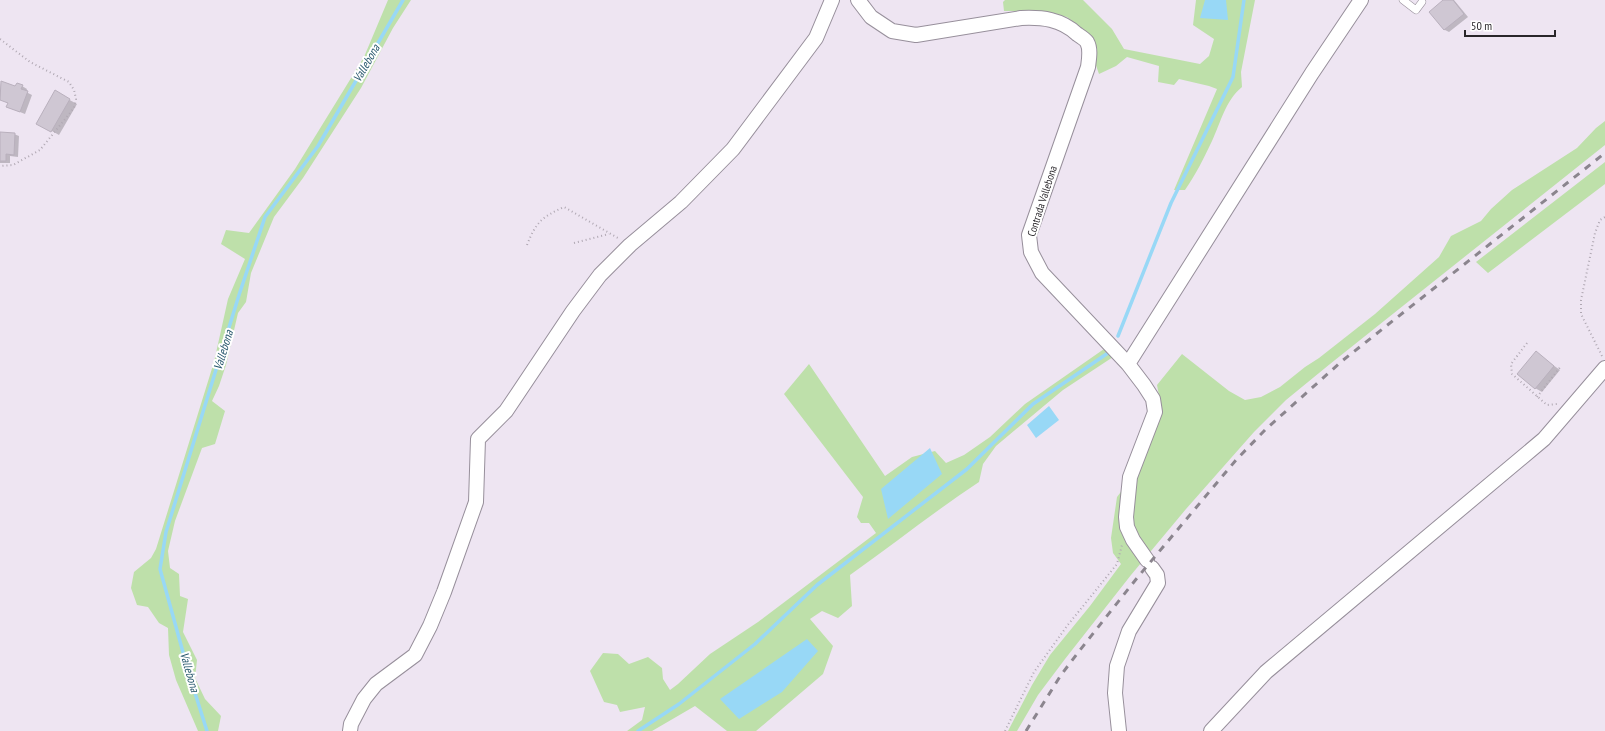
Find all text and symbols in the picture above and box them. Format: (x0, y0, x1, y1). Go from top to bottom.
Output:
scale bar (1465, 12, 1555, 38)
text: 50 m (1471, 18, 1492, 33)
water label: Vallebona (349, 41, 383, 84)
street label: Contrada Vallebona (1024, 164, 1060, 238)
water label: Vallebona (210, 327, 236, 372)
water label: Vallebona (177, 650, 203, 695)

